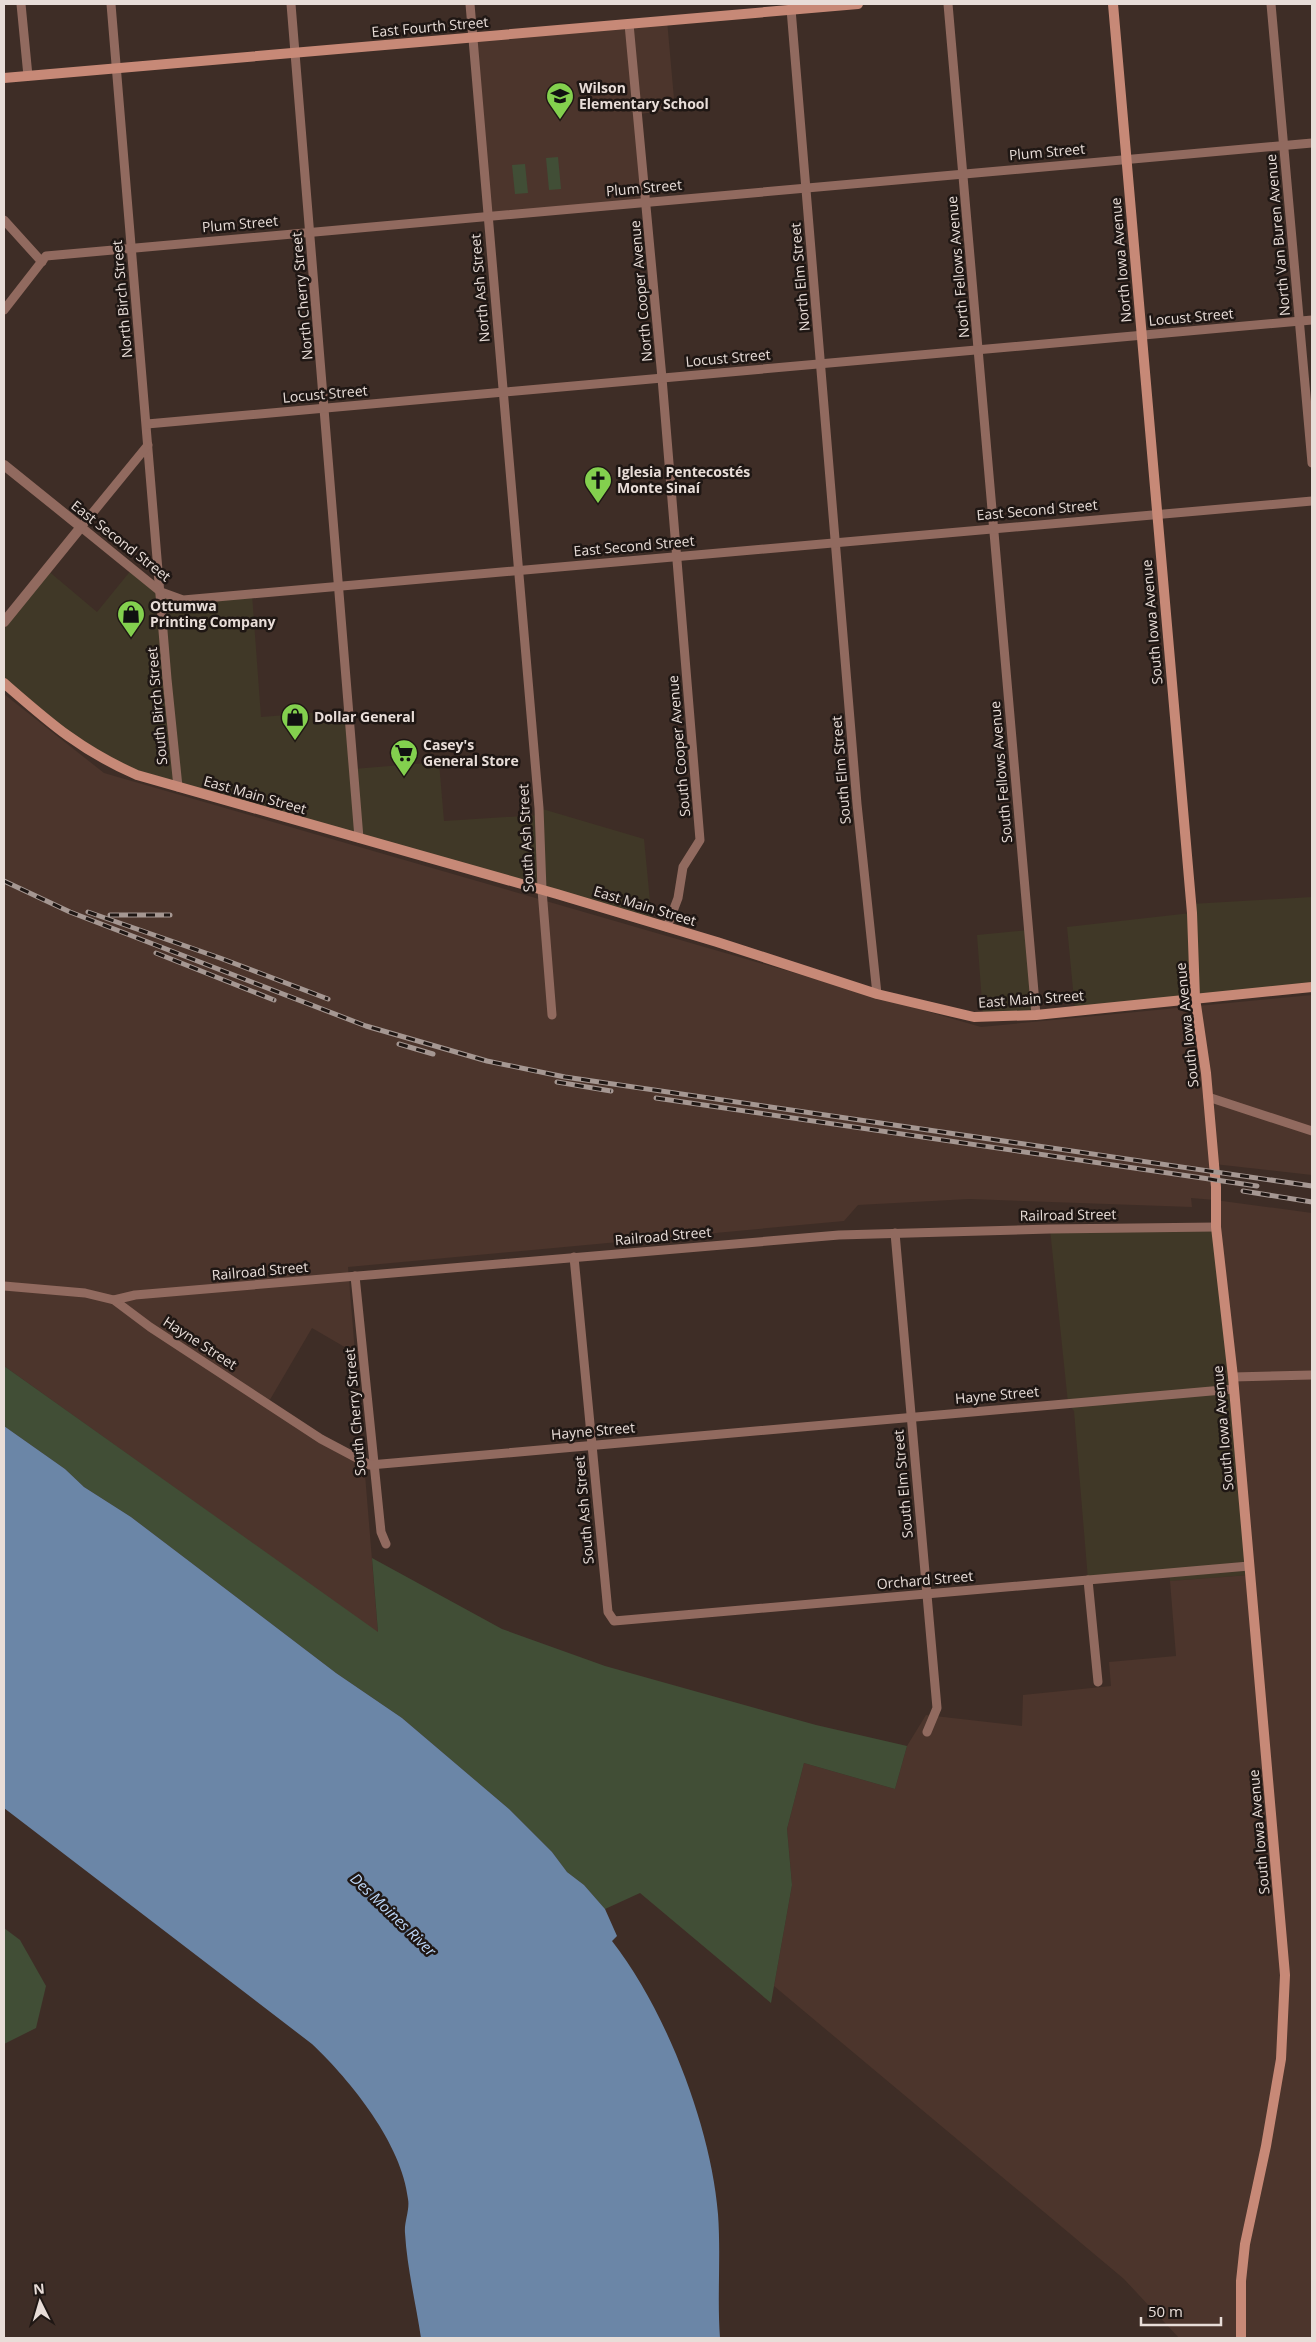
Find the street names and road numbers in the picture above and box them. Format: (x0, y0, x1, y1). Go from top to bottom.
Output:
street label: East Fourth Street (371, 12, 489, 41)
street label: Plum Street (1008, 139, 1086, 164)
street label: North Van Buren Avenue (1261, 153, 1294, 317)
street label: Plum Street (605, 175, 683, 200)
street label: North Fellows Avenue (942, 195, 973, 339)
street label: North Iowa Avenue (1106, 197, 1135, 323)
street label: Plum Street (201, 211, 279, 236)
street label: North Cooper Avenue (625, 219, 656, 363)
street label: North Elm Street (785, 222, 814, 332)
street label: North Cherry Street (286, 231, 317, 361)
street label: North Ash Street (465, 233, 494, 343)
street label: North Birch Street (107, 239, 136, 359)
street label: Locust Street (1148, 303, 1234, 330)
street label: Locust Street (685, 344, 771, 371)
street label: Locust Street (282, 380, 368, 407)
street label: East Second Street (976, 495, 1098, 524)
street label: East Second Street (68, 496, 175, 585)
street label: East Second Street (573, 531, 695, 560)
street label: South Iowa Avenue (1137, 559, 1166, 685)
street label: South Birch Street (142, 646, 171, 766)
street label: South Cooper Avenue (663, 674, 694, 818)
street label: South Fellows Avenue (985, 700, 1016, 844)
street label: South Elm Street (826, 715, 855, 825)
street label: East Main Street (202, 771, 309, 818)
street label: South Ash Street (513, 783, 538, 893)
street label: East Main Street (592, 881, 699, 930)
street label: South Iowa Avenue (1170, 962, 1202, 1088)
street label: East Main Street (977, 985, 1085, 1012)
street label: Railroad Street (1019, 1204, 1117, 1225)
street label: Railroad Street (614, 1222, 712, 1249)
street label: Railroad Street (211, 1257, 309, 1284)
street label: Hayne Street (160, 1312, 241, 1374)
street label: South Cherry Street (339, 1347, 370, 1477)
street label: South Iowa Avenue (1208, 1365, 1237, 1491)
street label: Hayne Street (954, 1381, 1040, 1408)
street label: Hayne Street (550, 1417, 636, 1444)
street label: South Elm Street (888, 1429, 917, 1539)
street label: South Ash Street (569, 1455, 598, 1565)
street label: Orchard Street (876, 1566, 974, 1593)
street label: South Iowa Avenue (1244, 1769, 1273, 1895)

